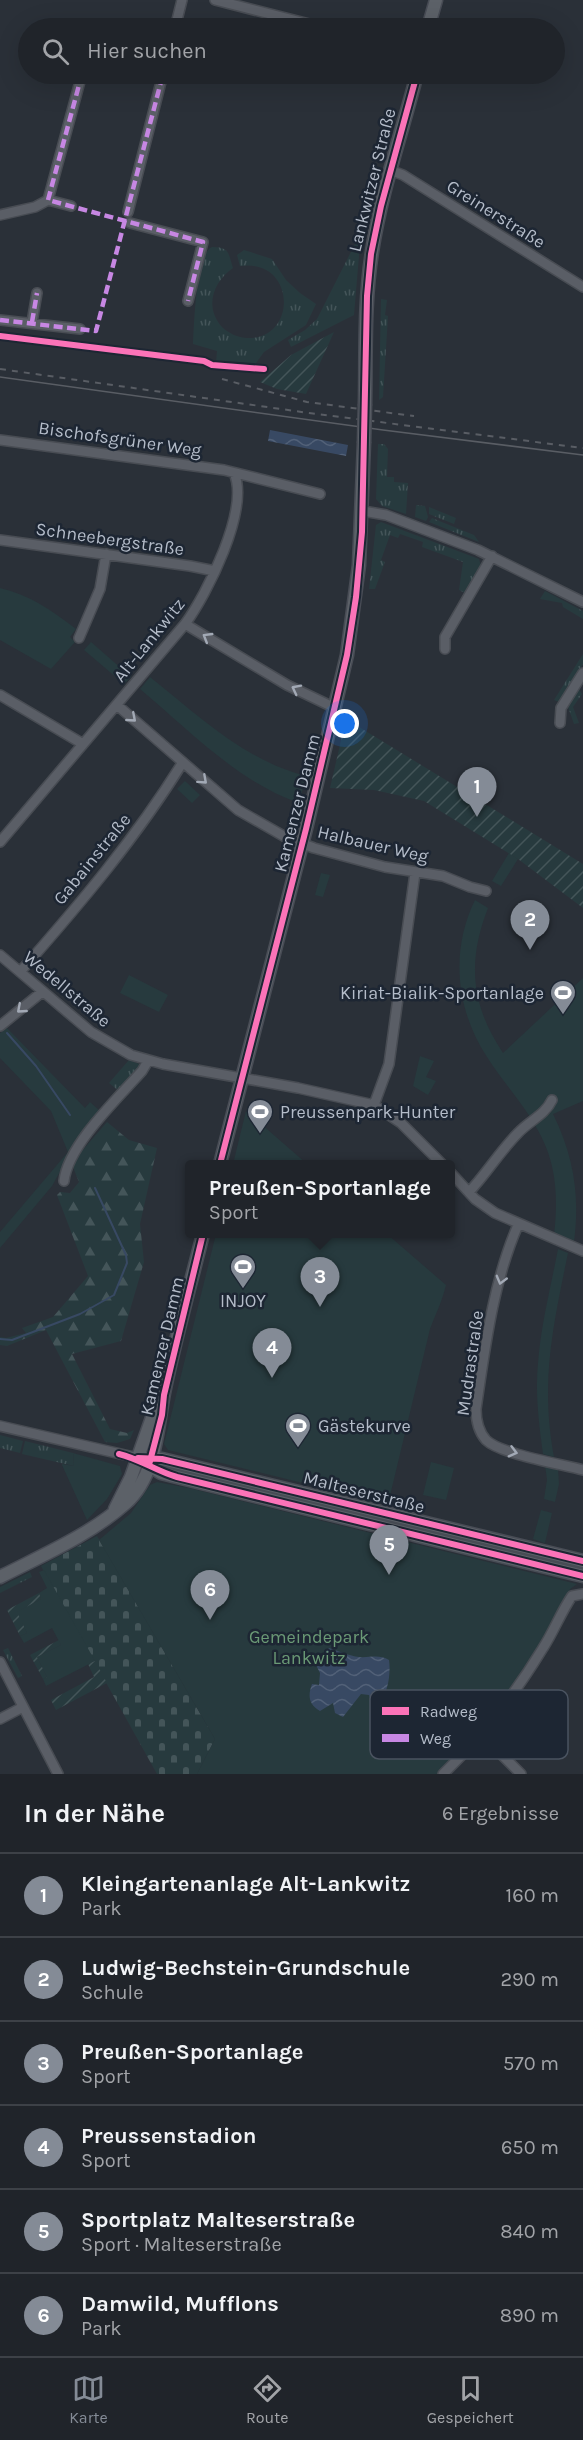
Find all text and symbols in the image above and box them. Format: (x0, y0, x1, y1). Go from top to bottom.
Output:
search box (18, 18, 565, 84)
icon: search (39, 35, 72, 68)
text: Hier suchen (87, 38, 207, 64)
street label: Lankwitzer Straße (343, 106, 401, 254)
street label: Greinerstraße (443, 175, 549, 253)
street label: Bischofsgrüner Weg (37, 417, 203, 461)
street label: Schneebergstraße (34, 518, 186, 560)
street label: Alt-Lankwitz (109, 594, 189, 686)
one-way arrow (203, 632, 213, 644)
one-way arrow (291, 685, 302, 696)
your location (330, 709, 359, 738)
one-way arrow (125, 711, 136, 722)
street label: Kamenzer Damm (269, 732, 325, 874)
pin: 1 (458, 768, 496, 817)
one-way arrow (196, 773, 207, 784)
street label: Gabainstraße (48, 809, 136, 909)
street label: Halbauer Weg (315, 821, 431, 867)
pin: 2 (510, 900, 550, 950)
street label: Wedellstraße (19, 946, 115, 1032)
sports icon: Kiriat-Bialik-Sportanlage (548, 978, 578, 1016)
place label: Kiriat-Bialik-Sportanlage (340, 982, 544, 1004)
one-way arrow (17, 1002, 28, 1013)
sports icon: Preussenpark-Hunter (245, 1097, 275, 1135)
place label: Preussenpark-Hunter (280, 1101, 456, 1123)
popup (185, 1160, 455, 1238)
text: Preußen-Sportanlage (209, 1175, 431, 1201)
text: Sport (209, 1201, 258, 1224)
sports icon: INJOY (228, 1252, 258, 1290)
pin: 3 (300, 1258, 340, 1307)
street label: Kamenzer Damm (135, 1274, 189, 1418)
one-way arrow (495, 1275, 508, 1285)
place label: INJOY (220, 1290, 266, 1312)
street label: Mudrastraße (452, 1309, 488, 1417)
pin: 4 (252, 1328, 292, 1378)
sports icon: Gästekurve (283, 1411, 313, 1449)
place label: Gästekurve (318, 1415, 411, 1437)
one-way arrow (508, 1445, 518, 1458)
street label: Malteserstraße (301, 1466, 427, 1518)
pin: 5 (370, 1526, 408, 1575)
pin: 6 (190, 1570, 230, 1620)
park label: Gemeindepark Lankwitz (249, 1626, 369, 1669)
legend (370, 1690, 568, 1759)
text: Radweg (420, 1702, 477, 1721)
text: Weg (420, 1729, 451, 1748)
text: In der Nähe (24, 1798, 165, 1829)
text: 6 Ergebnisse (442, 1802, 559, 1825)
text: Kleingartenanlage Alt-Lankwitz (81, 1871, 410, 1897)
text: 1 (40, 1884, 47, 1907)
text: 160 m (506, 1884, 559, 1907)
text: Park (81, 1897, 122, 1920)
text: Ludwig-Bechstein-Grundschule (81, 1955, 410, 1981)
text: 2 (37, 1968, 50, 1991)
text: 290 m (500, 1968, 559, 1991)
text: Schule (81, 1981, 143, 2004)
text: Preußen-Sportanlage (81, 2039, 304, 2065)
text: 3 (37, 2052, 50, 2075)
text: 570 m (503, 2052, 559, 2075)
text: Sport (81, 2065, 130, 2088)
text: Preussenstadion (81, 2123, 256, 2149)
text: 4 (38, 2136, 49, 2159)
text: 650 m (501, 2136, 559, 2159)
text: Sport (81, 2149, 130, 2172)
text: Sportplatz Malteserstraße (81, 2207, 355, 2233)
text: 5 (38, 2220, 49, 2243)
text: 840 m (500, 2220, 559, 2243)
text: Sport · Malteserstraße (81, 2233, 282, 2256)
text: Damwild, Mufflons (81, 2291, 279, 2317)
text: 6 (37, 2304, 50, 2327)
text: 890 m (500, 2304, 559, 2327)
text: Park (81, 2317, 122, 2340)
tab: Karte (69, 2372, 108, 2427)
tab: Route (246, 2372, 288, 2427)
tab: Gespeichert (427, 2372, 514, 2427)

